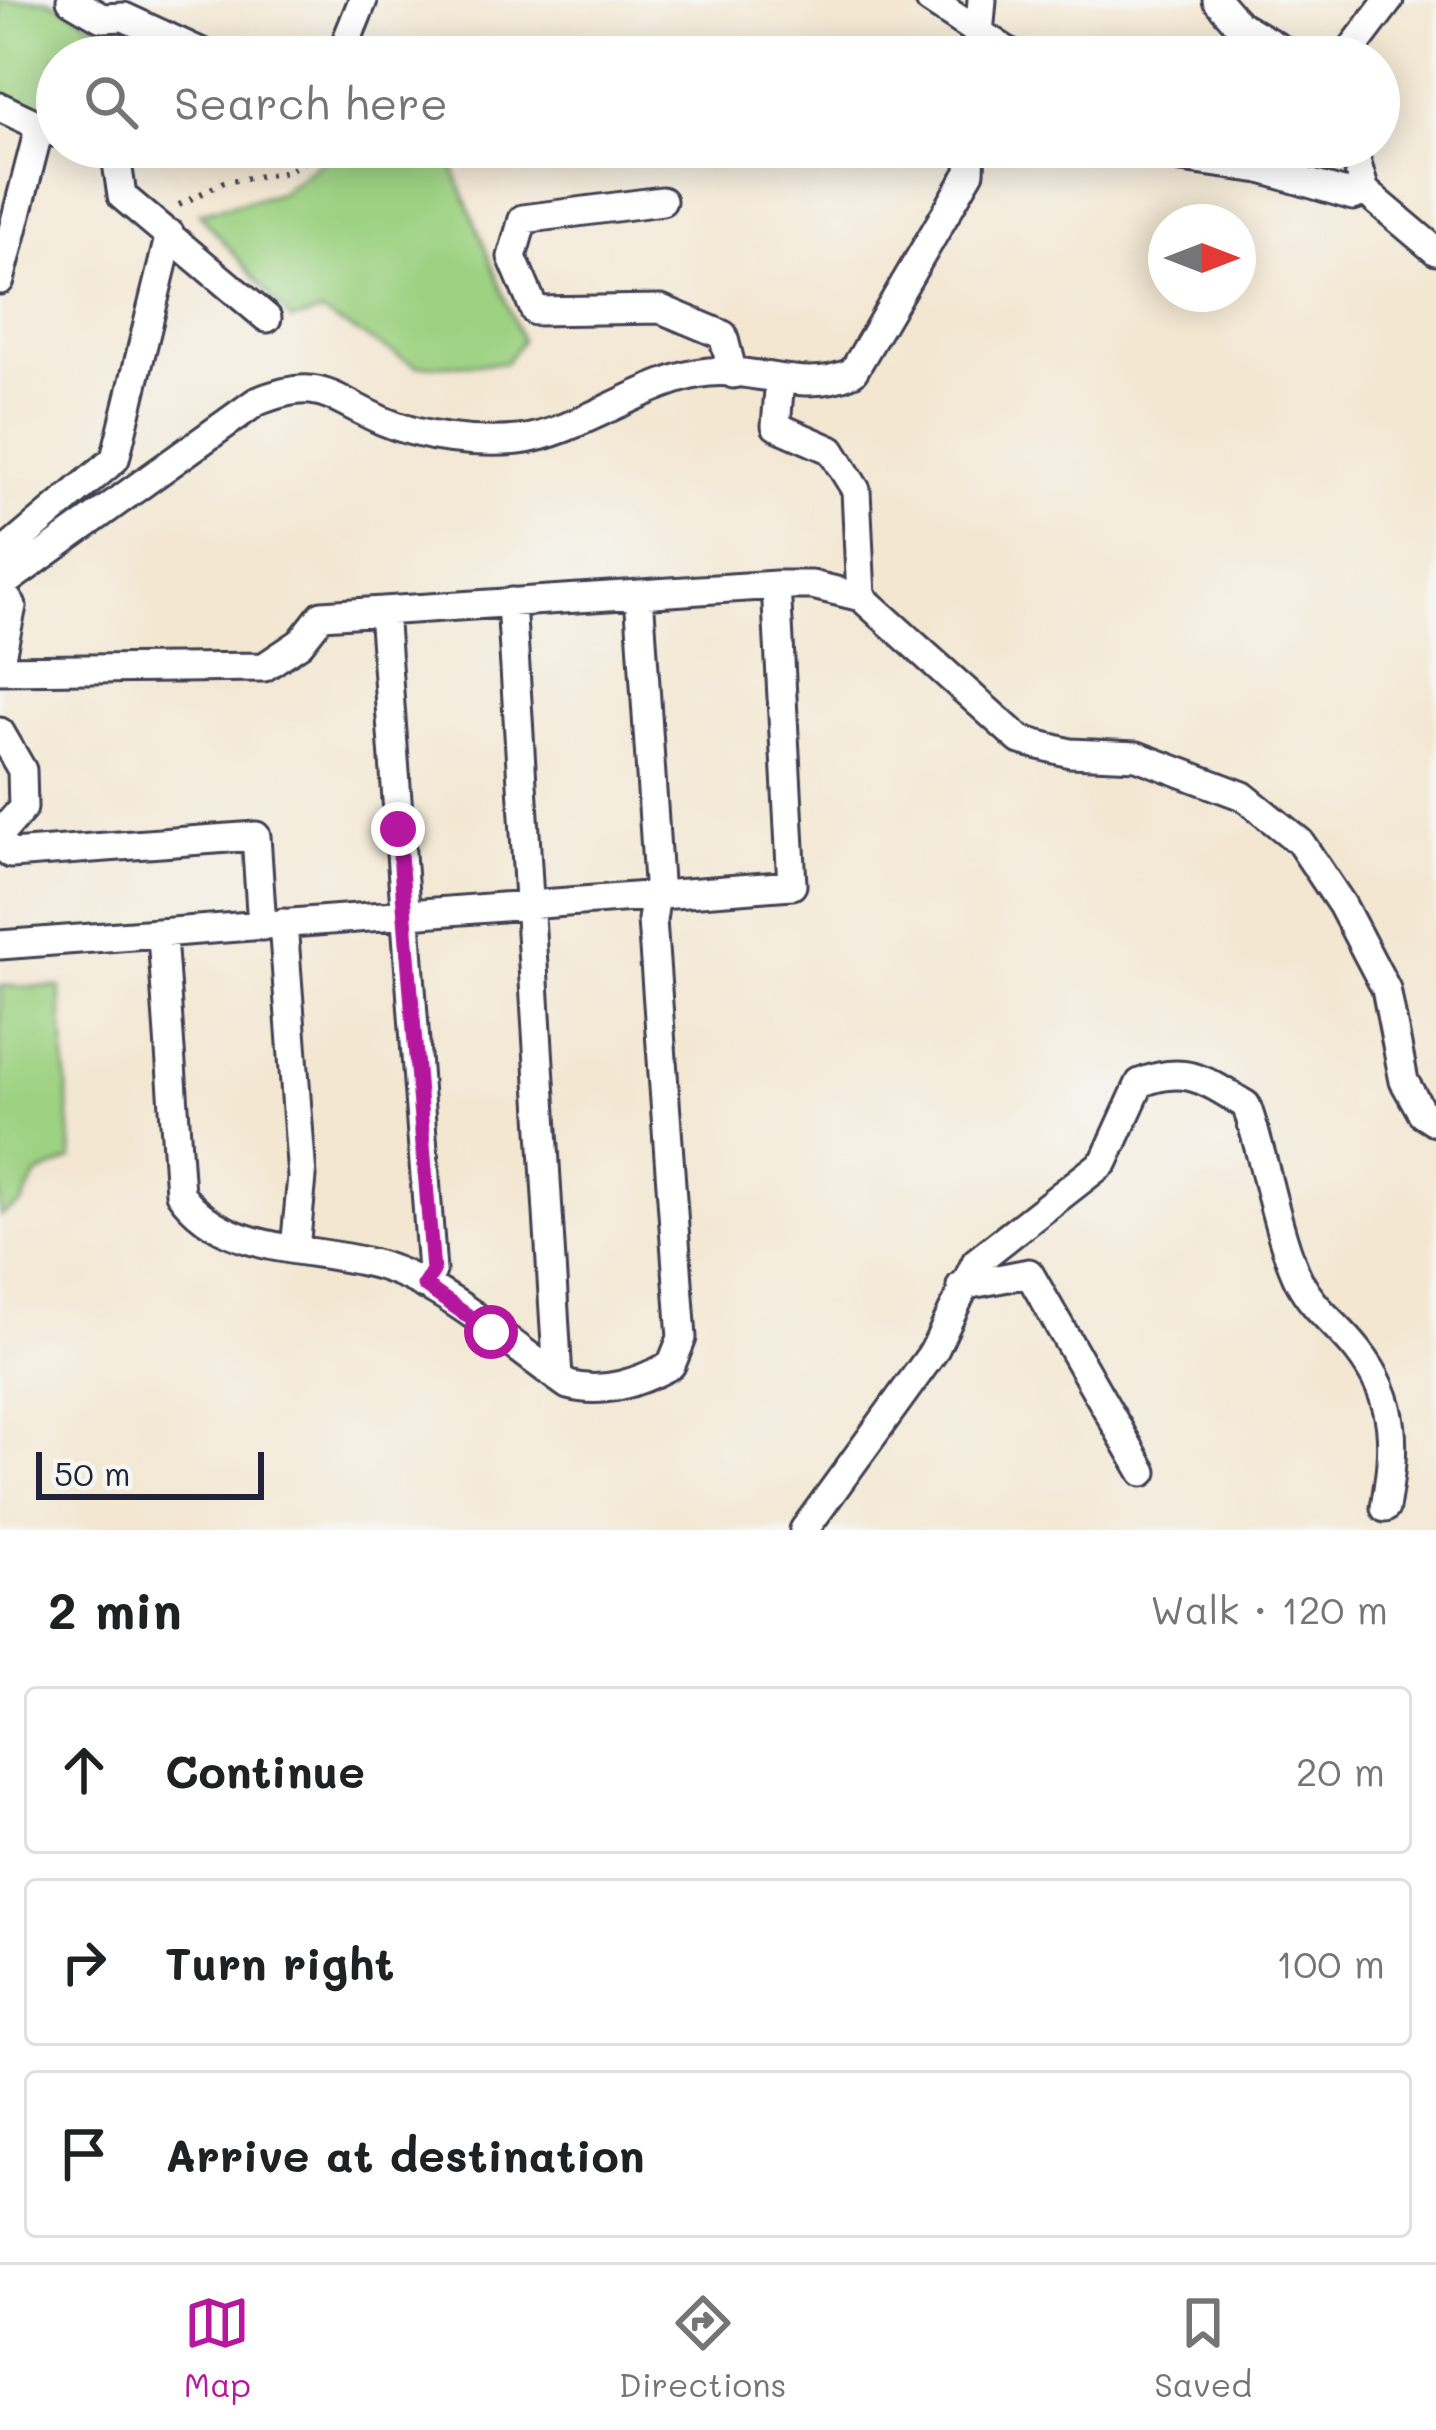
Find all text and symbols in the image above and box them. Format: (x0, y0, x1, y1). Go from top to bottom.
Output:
search box (36, 36, 1400, 168)
icon: search (78, 69, 144, 135)
text: Search here (174, 73, 448, 131)
north arrow (1148, 204, 1256, 312)
route end (371, 802, 425, 856)
route start (464, 1305, 518, 1359)
scale bar (36, 1446, 264, 1499)
text: 50 m (54, 1451, 130, 1494)
text: 2 min (48, 1575, 182, 1642)
text: Walk · 120 m (1150, 1583, 1388, 1634)
icon: ahead (51, 1737, 117, 1803)
text: Continue (165, 1741, 365, 1799)
text: 20 m (1296, 1745, 1385, 1796)
icon: right (51, 1929, 117, 1995)
text: Turn right (165, 1933, 394, 1991)
text: 100 m (1276, 1937, 1385, 1988)
icon: arrive (51, 2121, 117, 2187)
text: Arrive at destination (165, 2125, 645, 2183)
tab: Map (184, 2290, 251, 2405)
tab: Directions (619, 2290, 786, 2405)
tab: Saved (1154, 2290, 1252, 2405)

